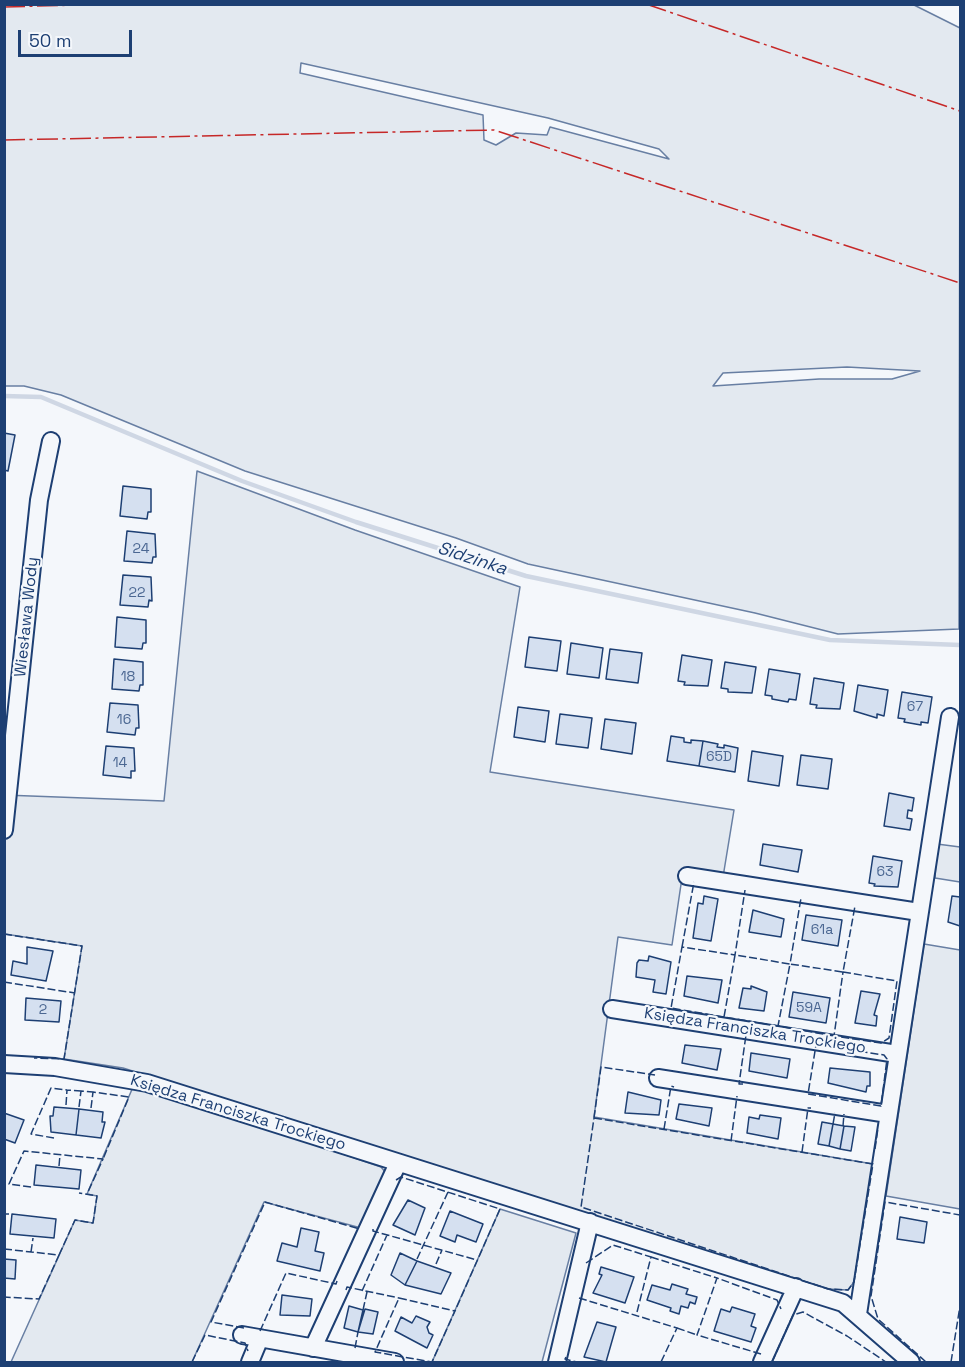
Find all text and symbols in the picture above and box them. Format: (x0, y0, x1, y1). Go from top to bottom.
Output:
scale bar (21, 18, 135, 56)
text: 50 m (29, 29, 71, 52)
water label: Sidzinka (435, 538, 509, 580)
house number: 24 (133, 541, 149, 557)
street label: Wiesława Wody (11, 556, 43, 678)
house number: 22 (129, 585, 145, 601)
house number: 18 (121, 669, 135, 685)
house number: 67 (907, 699, 923, 715)
house number: 16 (117, 712, 131, 728)
house number: 65D (706, 749, 732, 765)
house number: 14 (113, 755, 127, 771)
house number: 63 (876, 864, 894, 880)
house number: 61a (811, 922, 833, 938)
house number: 59A (796, 1000, 822, 1016)
house number: 2 (39, 1002, 47, 1018)
street label: Księdza Franciszka Trockiego (643, 1004, 867, 1058)
street label: Księdza Franciszka Trockiego (128, 1071, 348, 1155)

